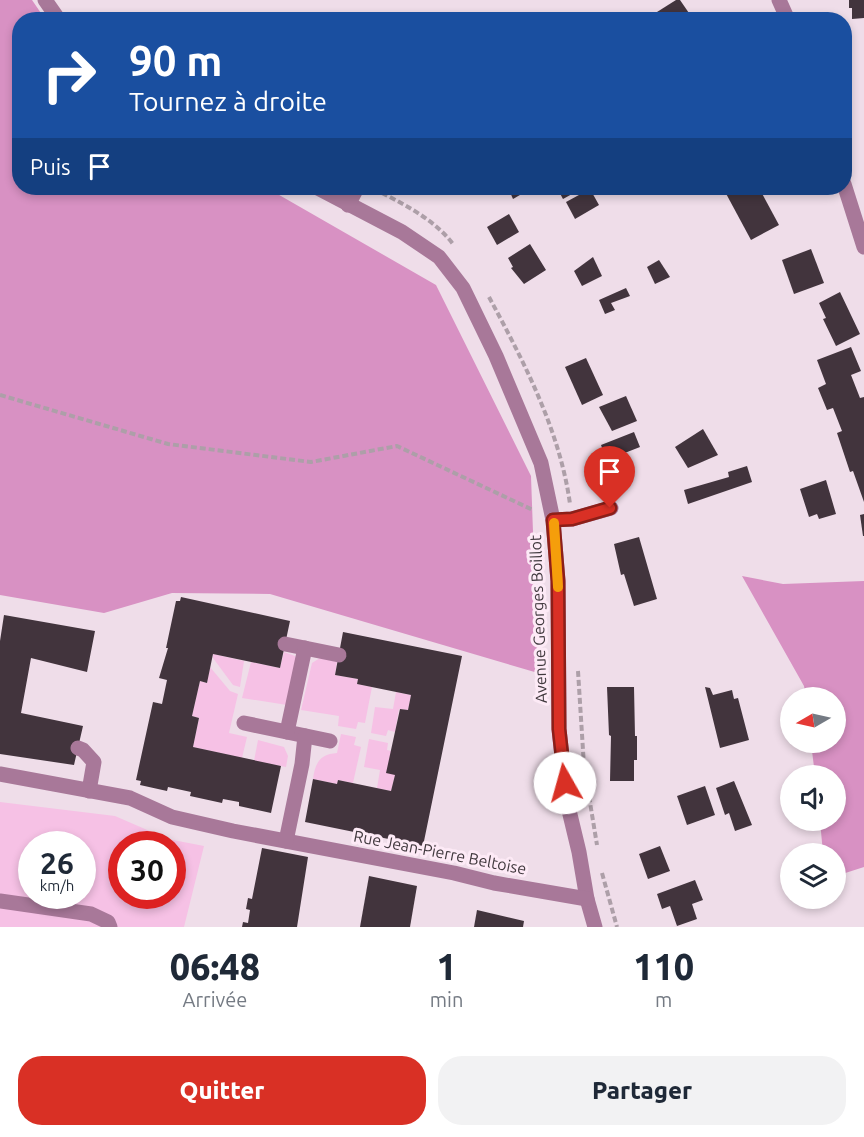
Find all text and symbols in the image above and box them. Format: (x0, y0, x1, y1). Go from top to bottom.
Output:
icon: right (30, 36, 108, 114)
text: 90 m (129, 37, 223, 84)
text: Tournez à droite (129, 86, 327, 116)
icon: arrive (83, 150, 116, 183)
text: Puis (30, 154, 71, 179)
pin (584, 446, 635, 508)
icon: arrive (593, 455, 626, 488)
street label: Avenue Georges Boillot (526, 534, 550, 704)
north arrow (780, 687, 846, 753)
map controls (780, 687, 846, 909)
position arrow (533, 751, 597, 815)
button: sound (780, 765, 846, 831)
street label: Rue Jean-Pierre Beltoise (352, 826, 528, 878)
speed limit sign: 30 (108, 831, 186, 909)
button: layers (780, 843, 846, 909)
text: 26 (40, 846, 74, 880)
text: km/h (40, 877, 74, 894)
text: 06:48 (170, 946, 260, 987)
text: 1 (436, 946, 457, 987)
text: 110 (633, 946, 694, 987)
text: Arrivée (183, 988, 247, 1011)
text: min (430, 988, 463, 1011)
text: m (655, 988, 672, 1011)
button: Quitter (18, 1056, 426, 1125)
button: Partager (438, 1056, 846, 1125)

